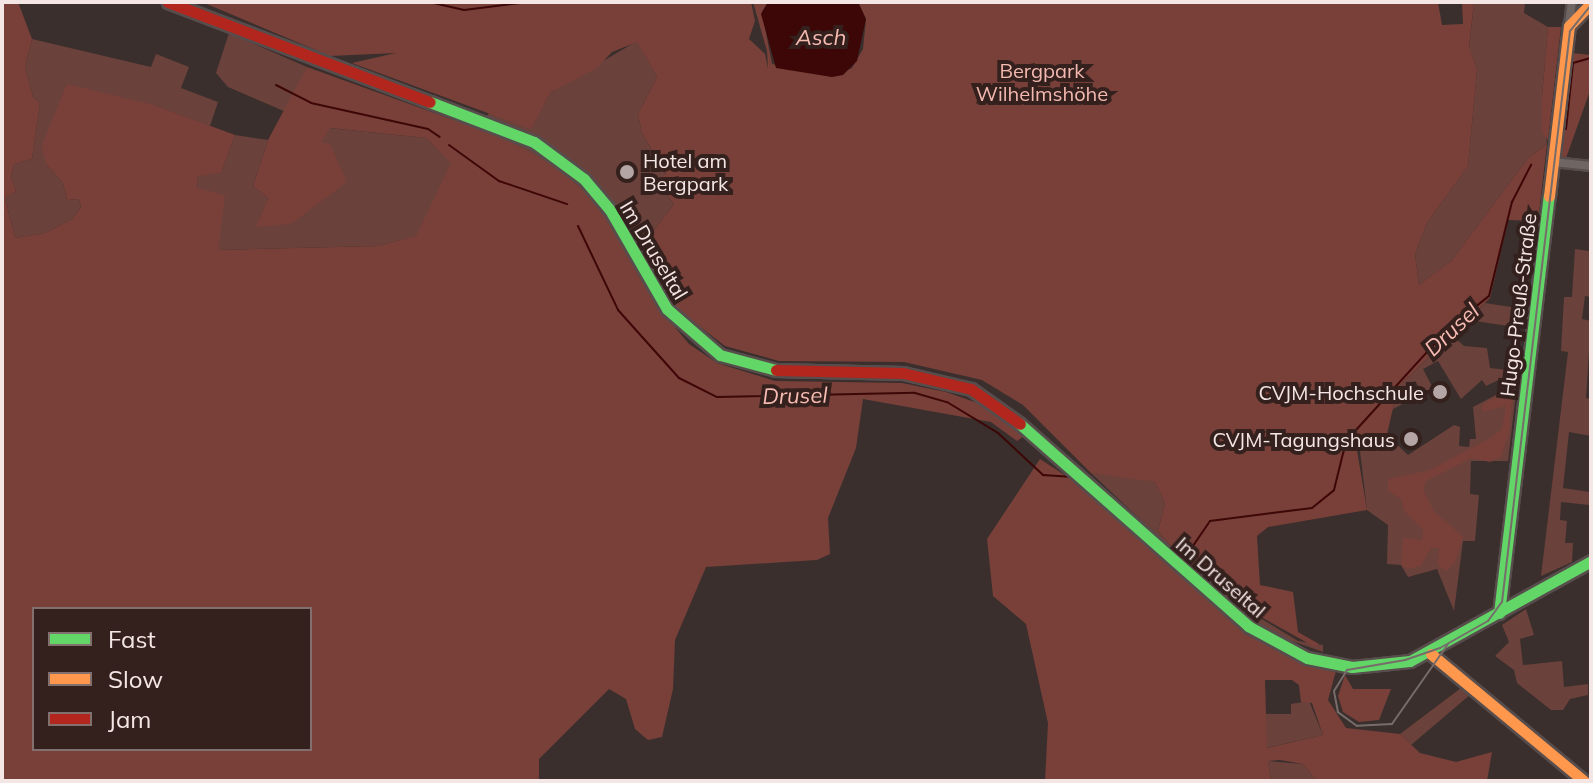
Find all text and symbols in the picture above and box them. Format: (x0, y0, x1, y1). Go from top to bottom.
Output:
water label: Asch (796, 25, 846, 51)
park label: Bergpark Wilhelmshöhe (976, 59, 1108, 106)
place label: Hotel am Bergpark (643, 148, 728, 195)
marker: Hotel am Bergpark (618, 163, 636, 181)
street label: Im Druseltal (615, 196, 693, 304)
street label: Hugo-Preuß-Straße (1495, 212, 1541, 398)
water label: Drusel (1419, 298, 1485, 362)
place label: CVJM-Hochschule (1258, 380, 1424, 404)
water label: Drusel (762, 382, 828, 410)
marker: CVJM-Hochschule (1431, 383, 1449, 401)
place label: CVJM-Tagungshaus (1212, 427, 1395, 451)
marker: CVJM-Tagungshaus (1402, 430, 1420, 448)
street label: Im Druseltal (1171, 532, 1271, 622)
legend (32, 607, 312, 751)
text: Fast (108, 624, 156, 654)
text: Slow (108, 664, 163, 694)
text: Jam (108, 704, 151, 734)

